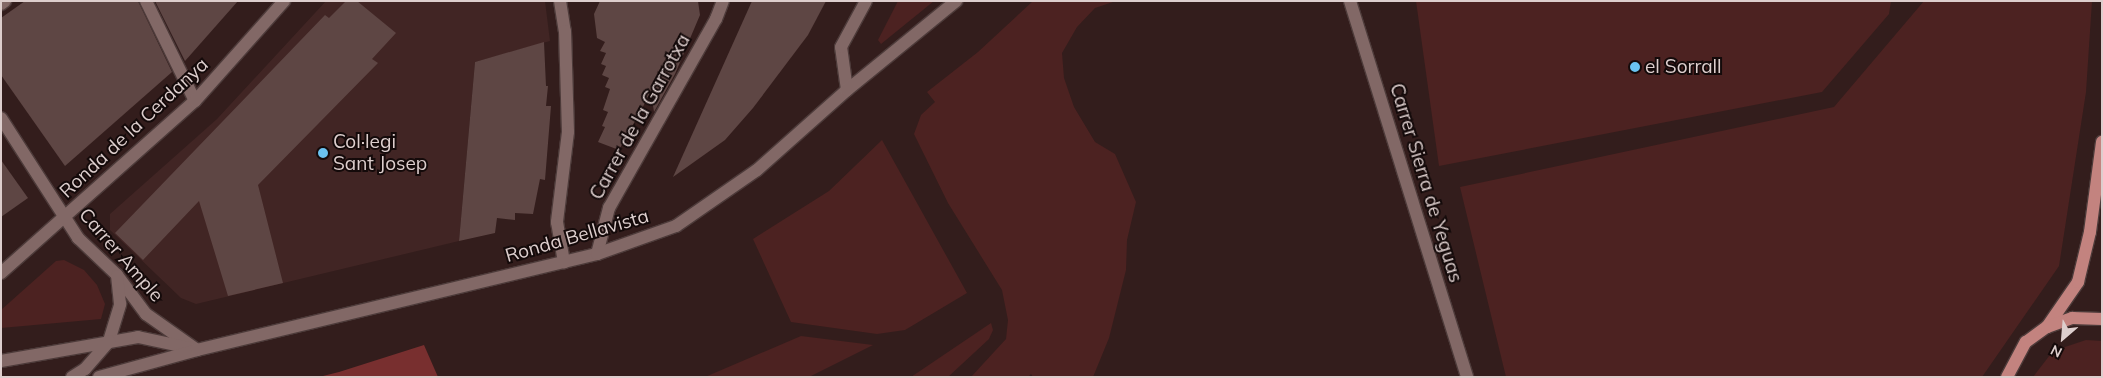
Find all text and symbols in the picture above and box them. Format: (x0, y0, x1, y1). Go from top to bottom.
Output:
street label: Carrer de la Garrotxa (585, 30, 695, 204)
street label: Ronda de la Cerdanya (55, 53, 213, 203)
place label: el Sorrall (1645, 56, 1722, 78)
marker: el Sorrall (1629, 61, 1641, 73)
street label: Carrer Sierra de Yeguas (1385, 81, 1467, 285)
place label: Col·legi Sant Josep (333, 131, 427, 175)
marker: Col·legi Sant Josep (317, 147, 329, 159)
street label: Carrer Ample (74, 203, 168, 307)
street label: Ronda Bellavista (503, 205, 651, 267)
north arrow (2038, 313, 2088, 363)
text: N (2047, 341, 2065, 362)

